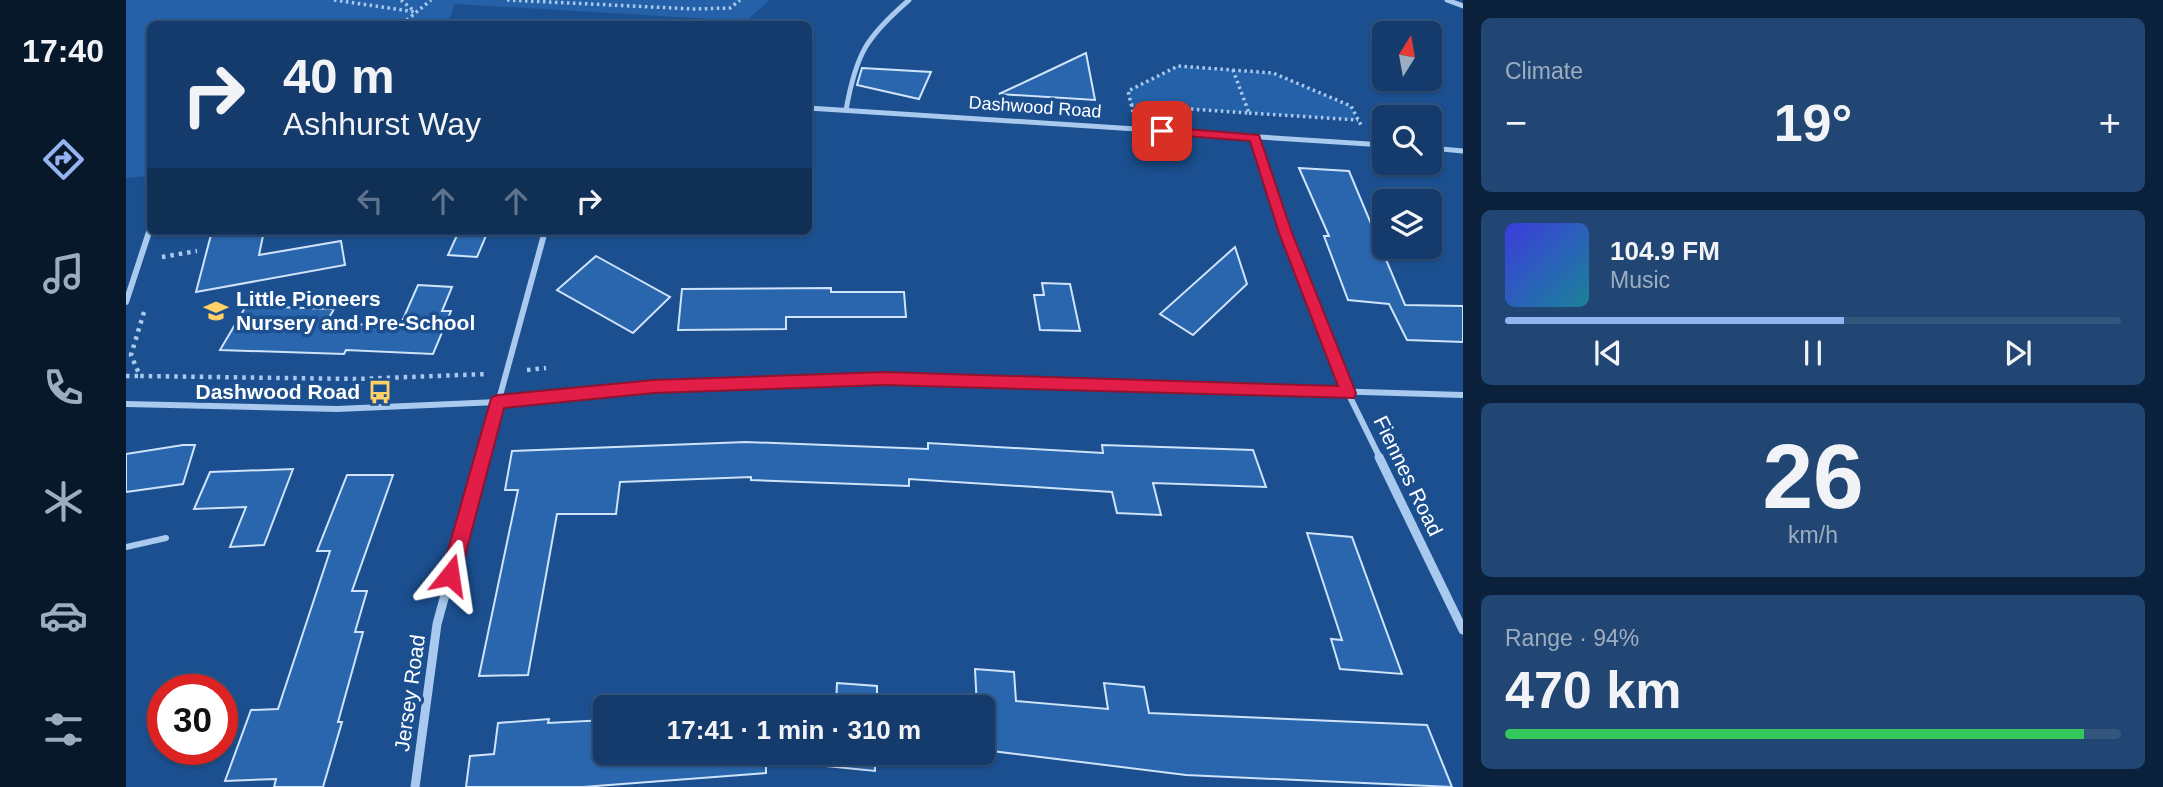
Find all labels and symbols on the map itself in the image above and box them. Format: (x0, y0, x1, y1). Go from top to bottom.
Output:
north arrow (1372, 21, 1442, 91)
street label: Dashwood Road (968, 92, 1102, 122)
pin (1132, 101, 1192, 161)
place label: Little Pioneers Nursery and Pre-School (236, 287, 475, 334)
school or university icon: Little Pioneers Nursery and Pre-School (202, 297, 230, 325)
bus stop icon: Dashwood Road (366, 378, 394, 406)
place label: Dashwood Road (195, 380, 360, 403)
street label: Fiennes Road (1369, 412, 1447, 540)
position arrow (413, 538, 487, 612)
street label: Jersey Road (390, 633, 429, 753)
speed limit sign: 30 (147, 674, 238, 765)

